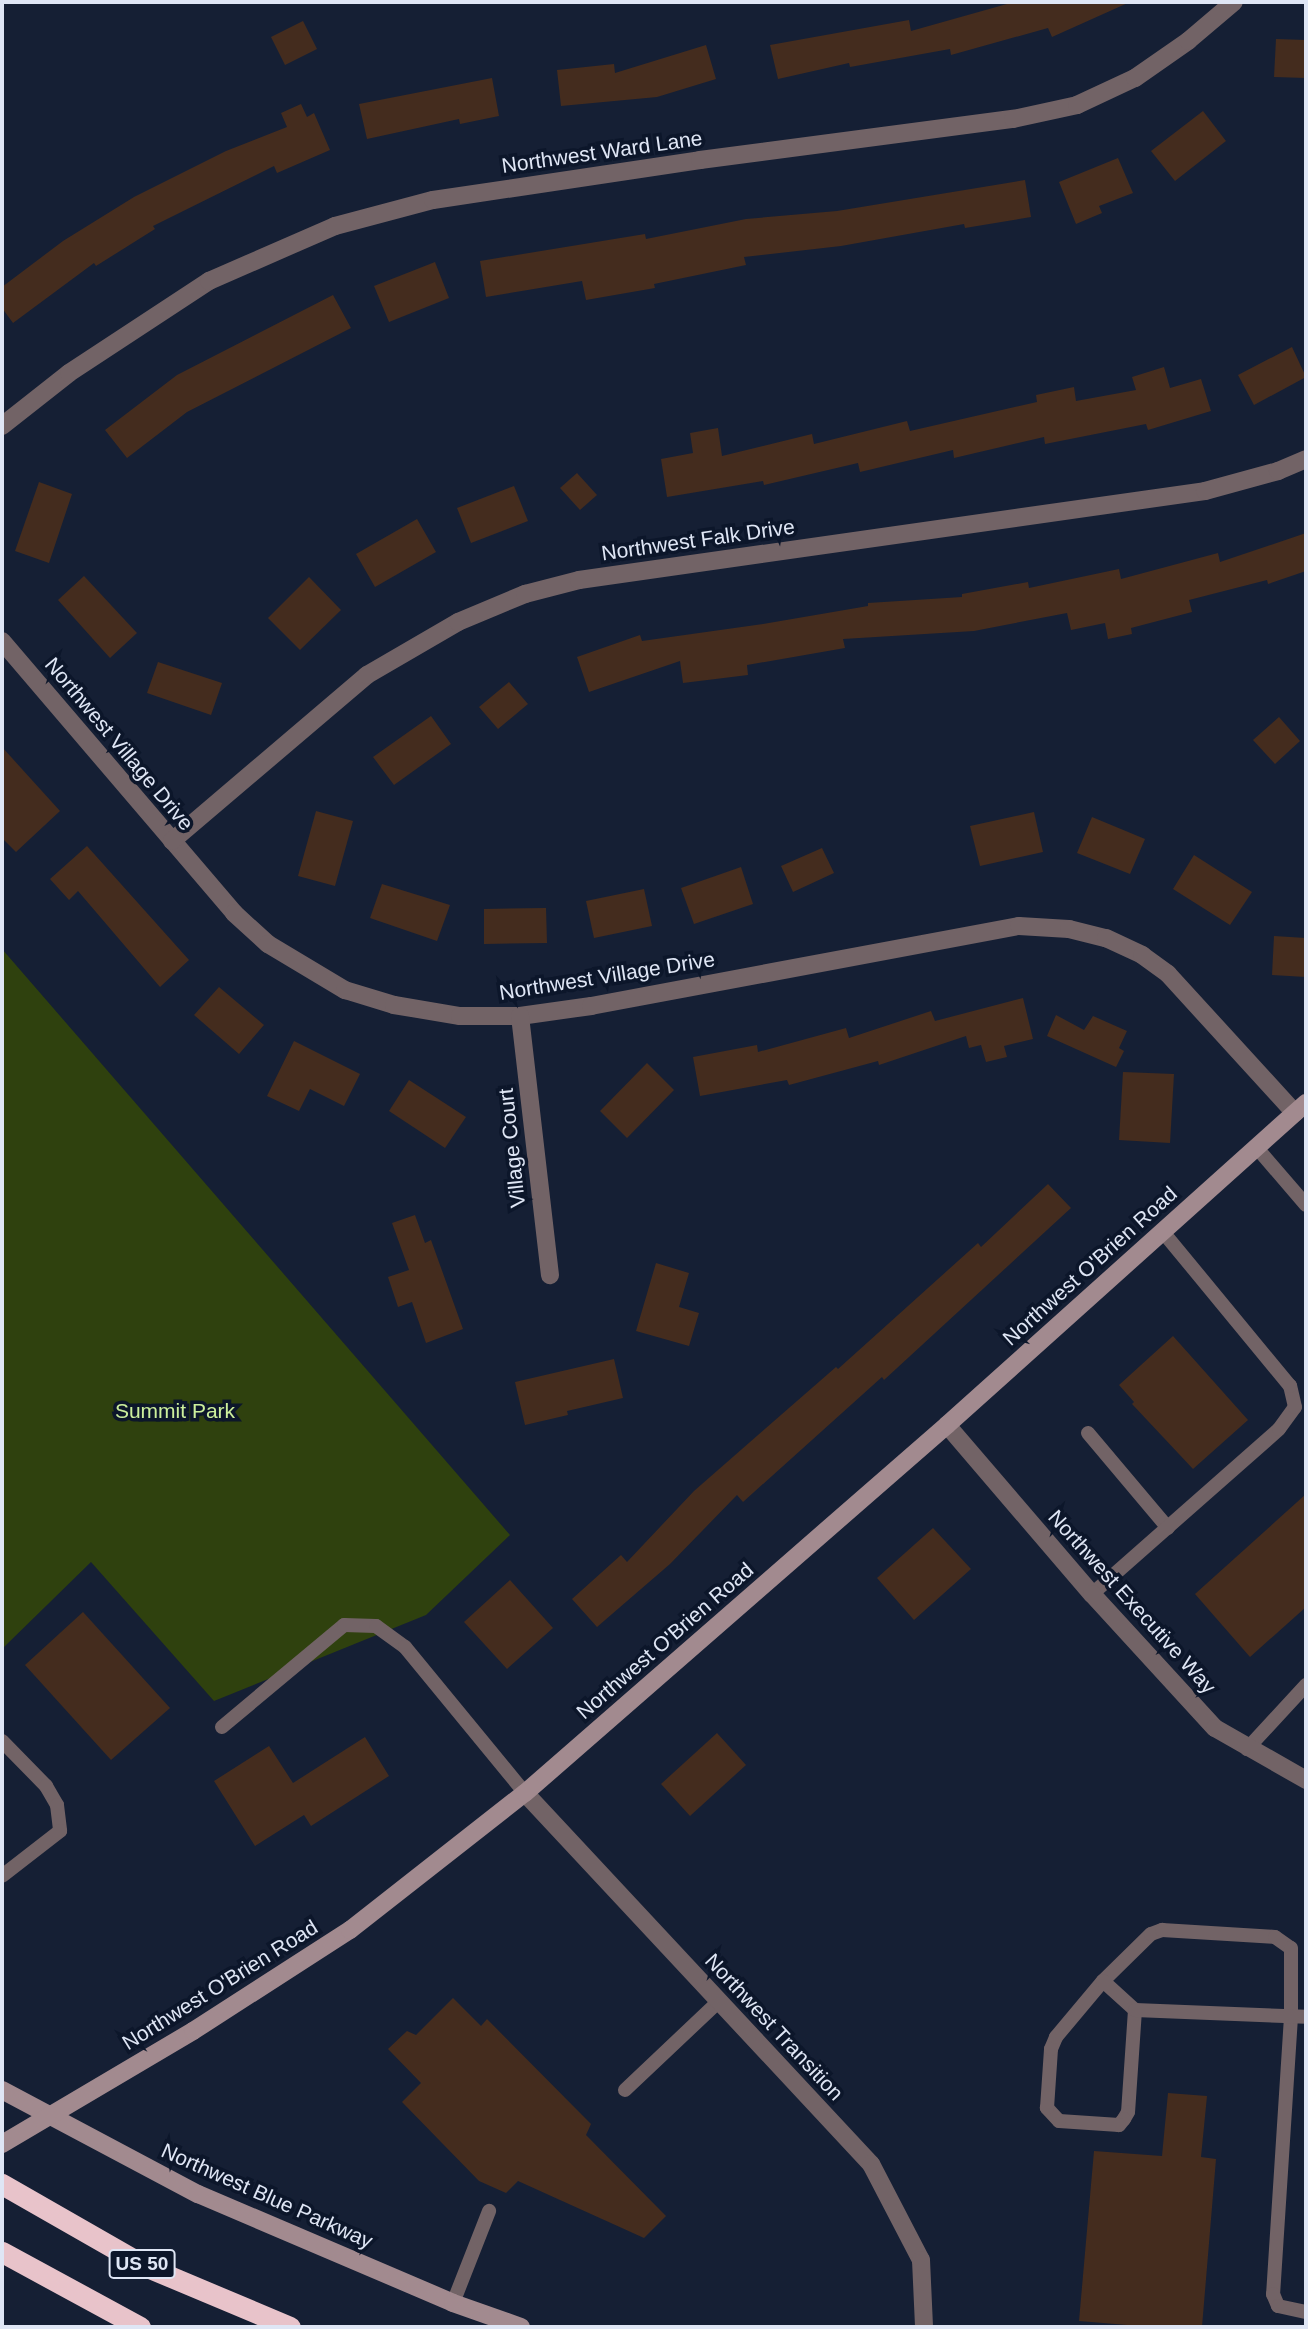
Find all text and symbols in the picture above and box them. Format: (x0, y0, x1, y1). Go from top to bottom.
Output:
street label: Northwest Ward Lane (500, 125, 704, 179)
street label: Northwest Falk Drive (600, 514, 796, 566)
street label: Northwest Village Drive (39, 652, 199, 836)
street label: Northwest Village Drive (497, 947, 717, 1005)
street label: Village Court (493, 1087, 531, 1209)
street label: Northwest O'Brien Road (998, 1181, 1182, 1351)
park label: Summit Park (115, 1398, 235, 1424)
street label: Northwest Executive Way (1043, 1505, 1221, 1699)
street label: Northwest O'Brien Road (572, 1557, 758, 1725)
street label: Northwest O'Brien Road (118, 1914, 322, 2056)
street label: Northwest Transition (699, 1948, 849, 2106)
street label: Northwest Blue Parkway (157, 2138, 377, 2254)
road number: US 50 (107, 2248, 177, 2280)

